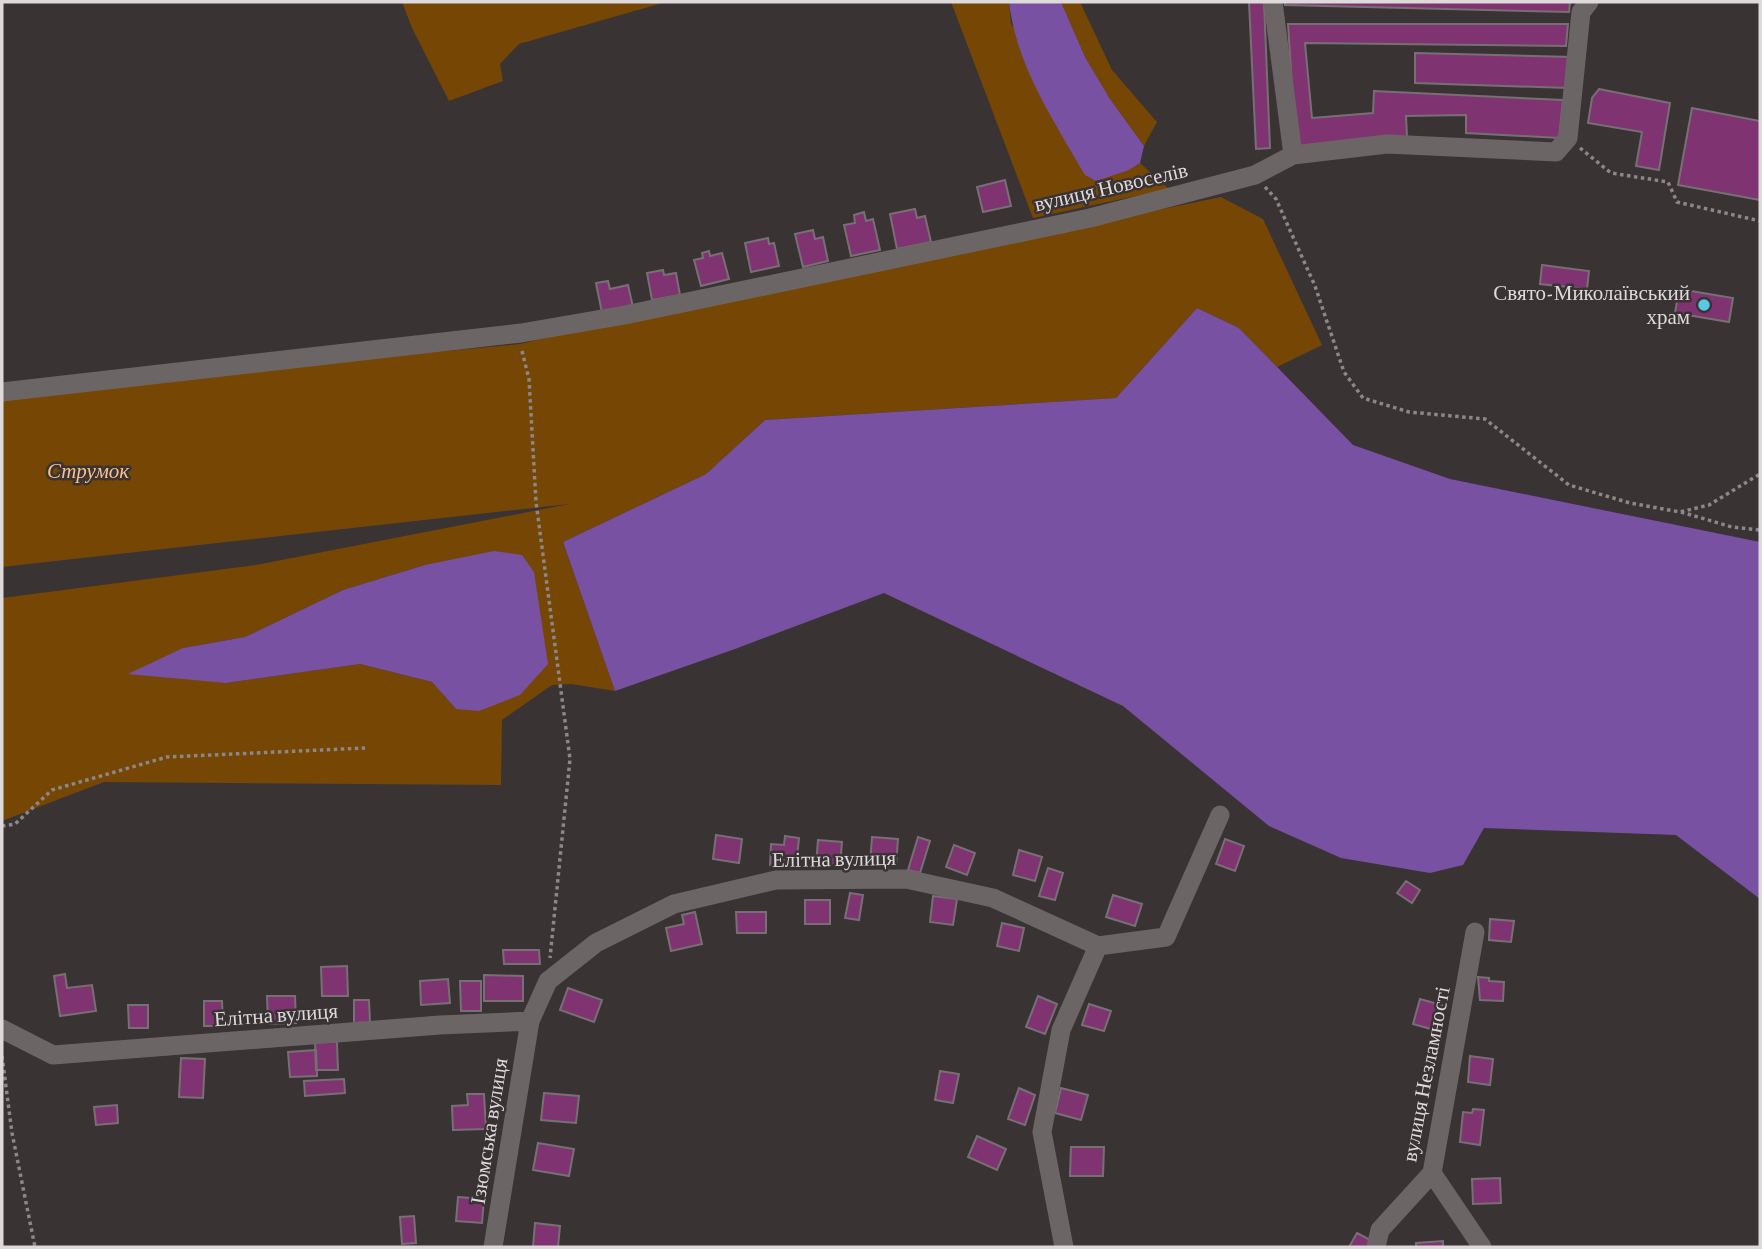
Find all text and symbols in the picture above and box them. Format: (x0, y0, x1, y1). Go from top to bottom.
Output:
street label: вулиця Новоселів (1032, 158, 1190, 216)
place label: Свято-Миколаївський храм (1493, 281, 1690, 329)
marker: Свято-Миколаївський храм (1696, 297, 1712, 313)
park label: Струмок (47, 459, 129, 483)
street label: Елітна вулиця (772, 846, 897, 872)
street label: вулиця Незламності (1397, 984, 1455, 1164)
street label: Елітна вулиця (213, 999, 339, 1031)
street label: Ізюмська вулиця (466, 1056, 512, 1206)

